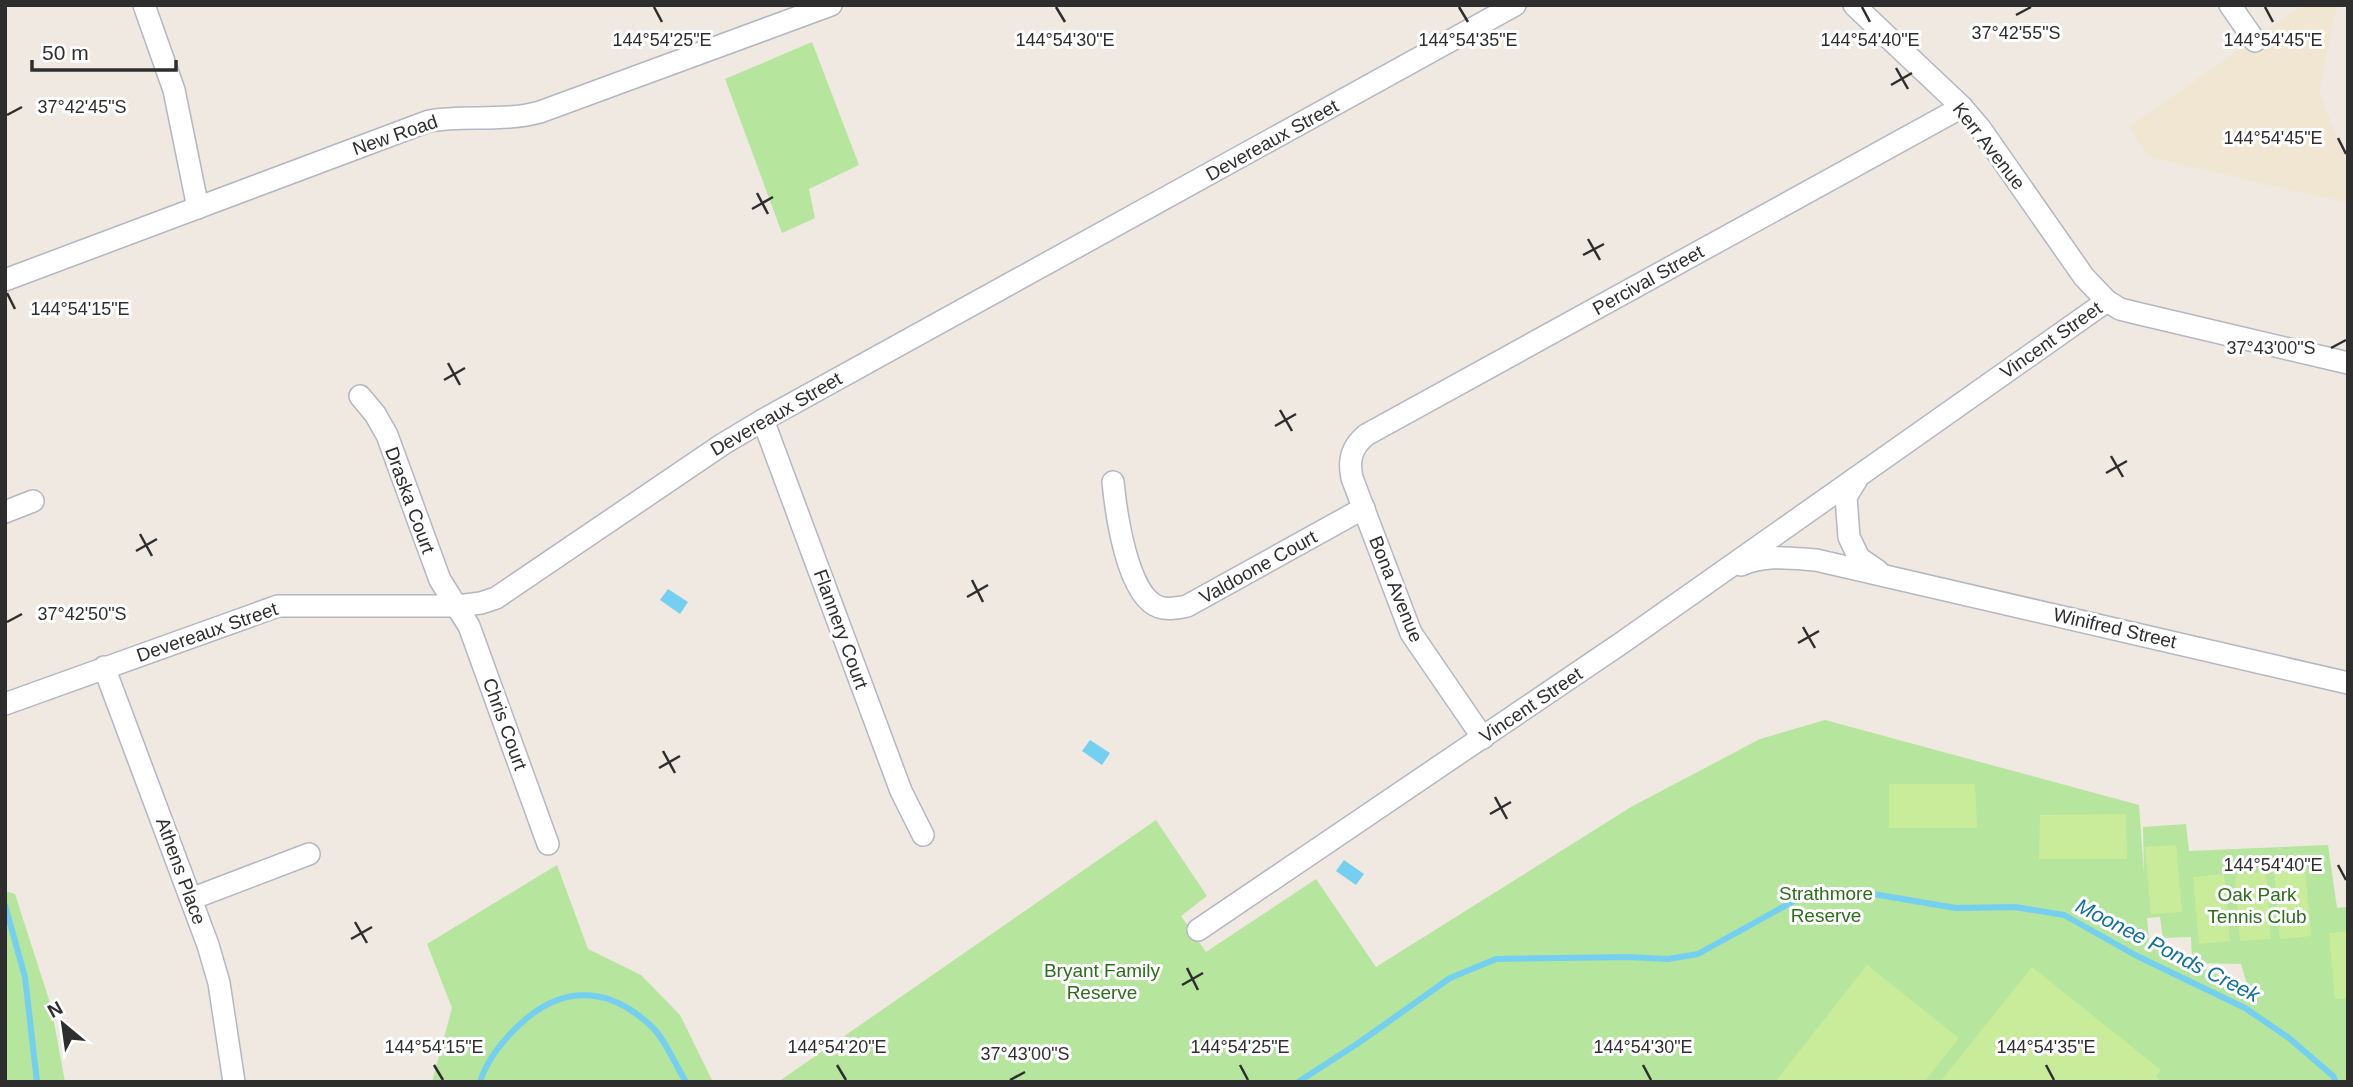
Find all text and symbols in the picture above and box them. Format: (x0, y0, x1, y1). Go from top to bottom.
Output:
text: 37°42'55"S (1971, 23, 2061, 43)
scale bar (32, 28, 175, 72)
text: 144°54'25"E (612, 30, 712, 50)
text: 144°54'30"E (1015, 30, 1115, 50)
text: 144°54'35"E (1418, 30, 1518, 50)
text: 144°54'40"E (1820, 30, 1920, 50)
text: 144°54'45"E (2223, 30, 2323, 50)
text: 50 m (42, 41, 89, 64)
street label: Devereaux Street (1202, 95, 1342, 185)
text: 37°42'45"S (37, 97, 127, 117)
street label: Kerr Avenue (1949, 98, 2029, 194)
street label: New Road (350, 111, 440, 159)
text: 144°54'45"E (2223, 128, 2323, 148)
street label: Percival Street (1589, 241, 1708, 319)
street label: Vincent Street (1996, 297, 2106, 383)
text: 144°54'15"E (30, 299, 130, 319)
text: 37°43'00"S (2226, 338, 2316, 358)
street label: Devereaux Street (707, 368, 846, 460)
street label: Draska Court (381, 444, 439, 557)
street label: Valdoone Court (1196, 526, 1321, 608)
street label: Bona Avenue (1365, 533, 1427, 645)
street label: Flannery Court (810, 566, 873, 692)
street label: Devereaux Street (134, 598, 281, 666)
text: 37°42'50"S (37, 604, 127, 624)
street label: Winifred Street (2051, 604, 2179, 653)
street label: Vincent Street (1476, 663, 1587, 747)
street label: Chris Court (479, 675, 532, 773)
street label: Athens Place (152, 815, 210, 927)
text: 144°54'40"E (2223, 855, 2323, 875)
park label: Strathmore Reserve (1779, 883, 1873, 926)
park label: Oak Park Tennis Club (2207, 884, 2307, 927)
water label: Moonee Ponds Creek (2072, 894, 2265, 1007)
park label: Bryant Family Reserve (1044, 960, 1161, 1003)
north arrow (28, 989, 98, 1059)
text: N (44, 997, 66, 1022)
text: 144°54'15"E (384, 1037, 484, 1057)
text: 144°54'20"E (787, 1037, 887, 1057)
text: 144°54'25"E (1190, 1037, 1290, 1057)
text: 144°54'30"E (1593, 1037, 1693, 1057)
text: 144°54'35"E (1996, 1037, 2096, 1057)
text: 37°43'00"S (980, 1044, 1070, 1064)

